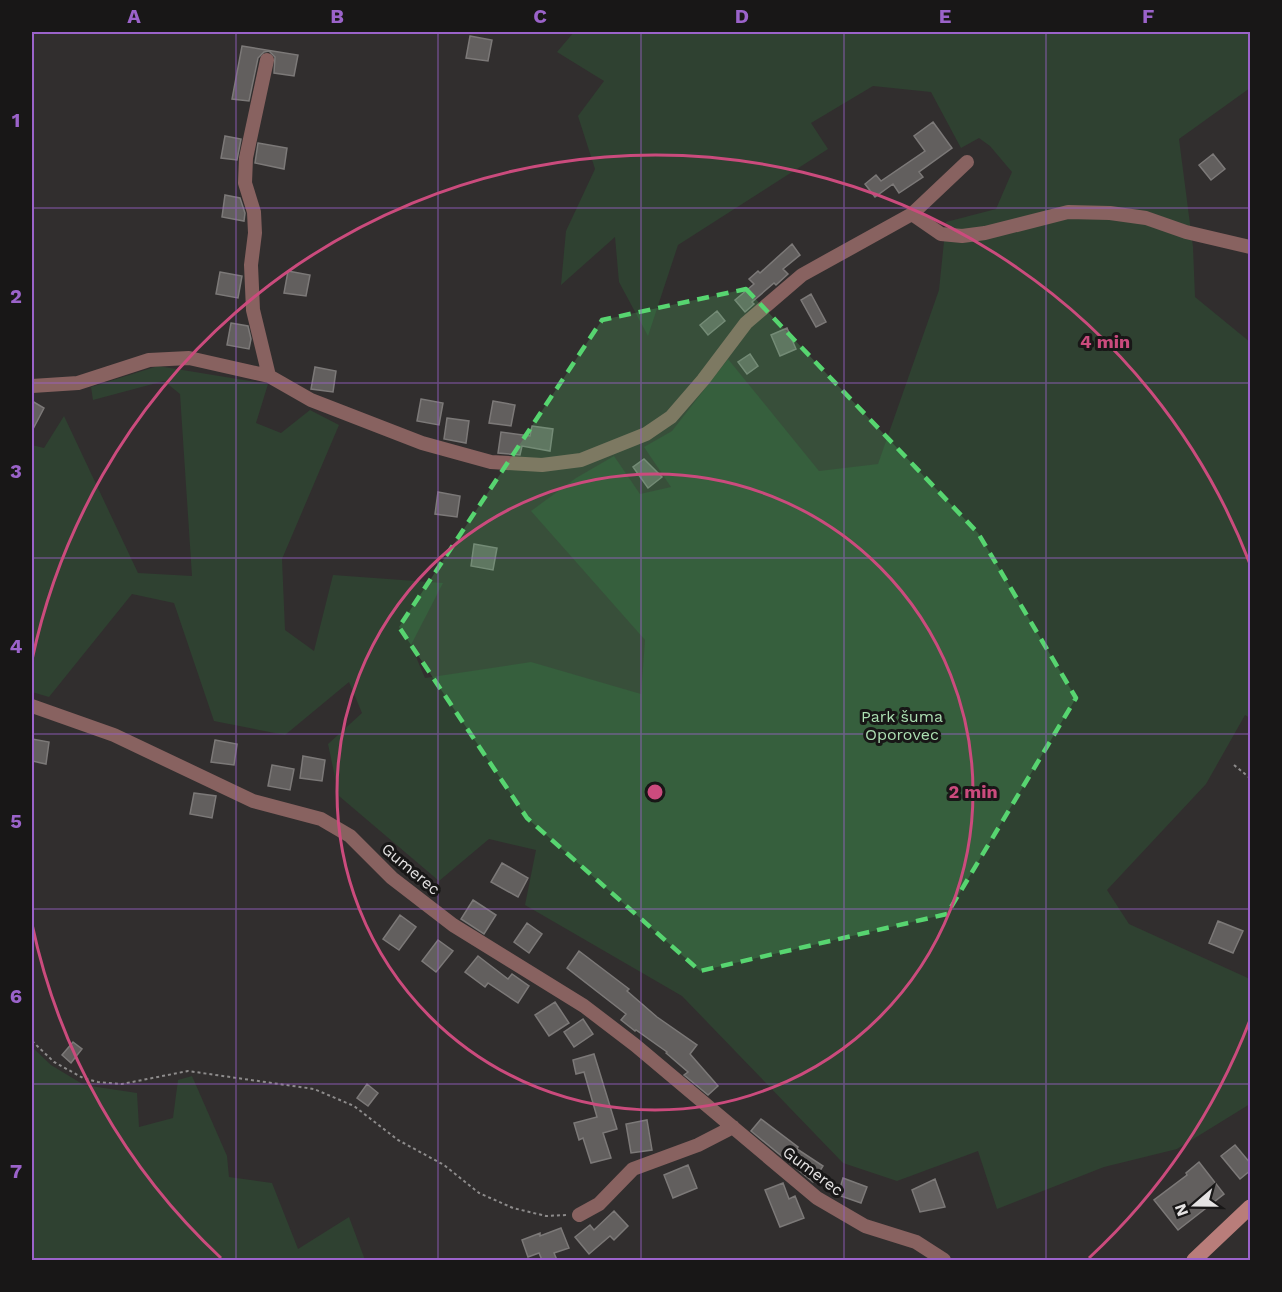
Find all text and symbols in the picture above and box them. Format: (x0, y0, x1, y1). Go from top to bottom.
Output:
text: A (127, 4, 141, 28)
text: B (330, 4, 344, 28)
text: C (533, 4, 547, 28)
text: D (735, 4, 749, 28)
text: E (939, 4, 951, 28)
text: F (1142, 4, 1154, 28)
text: 1 (12, 108, 20, 132)
text: 2 (10, 284, 22, 308)
text: 4 min (1080, 331, 1130, 352)
text: 3 (10, 459, 22, 483)
text: 4 (10, 634, 23, 658)
park label: Park šuma Oporovec (861, 707, 943, 744)
text: 2 min (948, 781, 998, 802)
centre of rings (645, 782, 665, 802)
text: 5 (10, 809, 22, 833)
street label: Gumerec (378, 839, 444, 899)
text: 6 (10, 984, 22, 1008)
street label: Gumerec (779, 1142, 847, 1200)
text: 7 (10, 1159, 22, 1183)
north arrow (1165, 1175, 1225, 1235)
text: N (1170, 1201, 1192, 1219)

